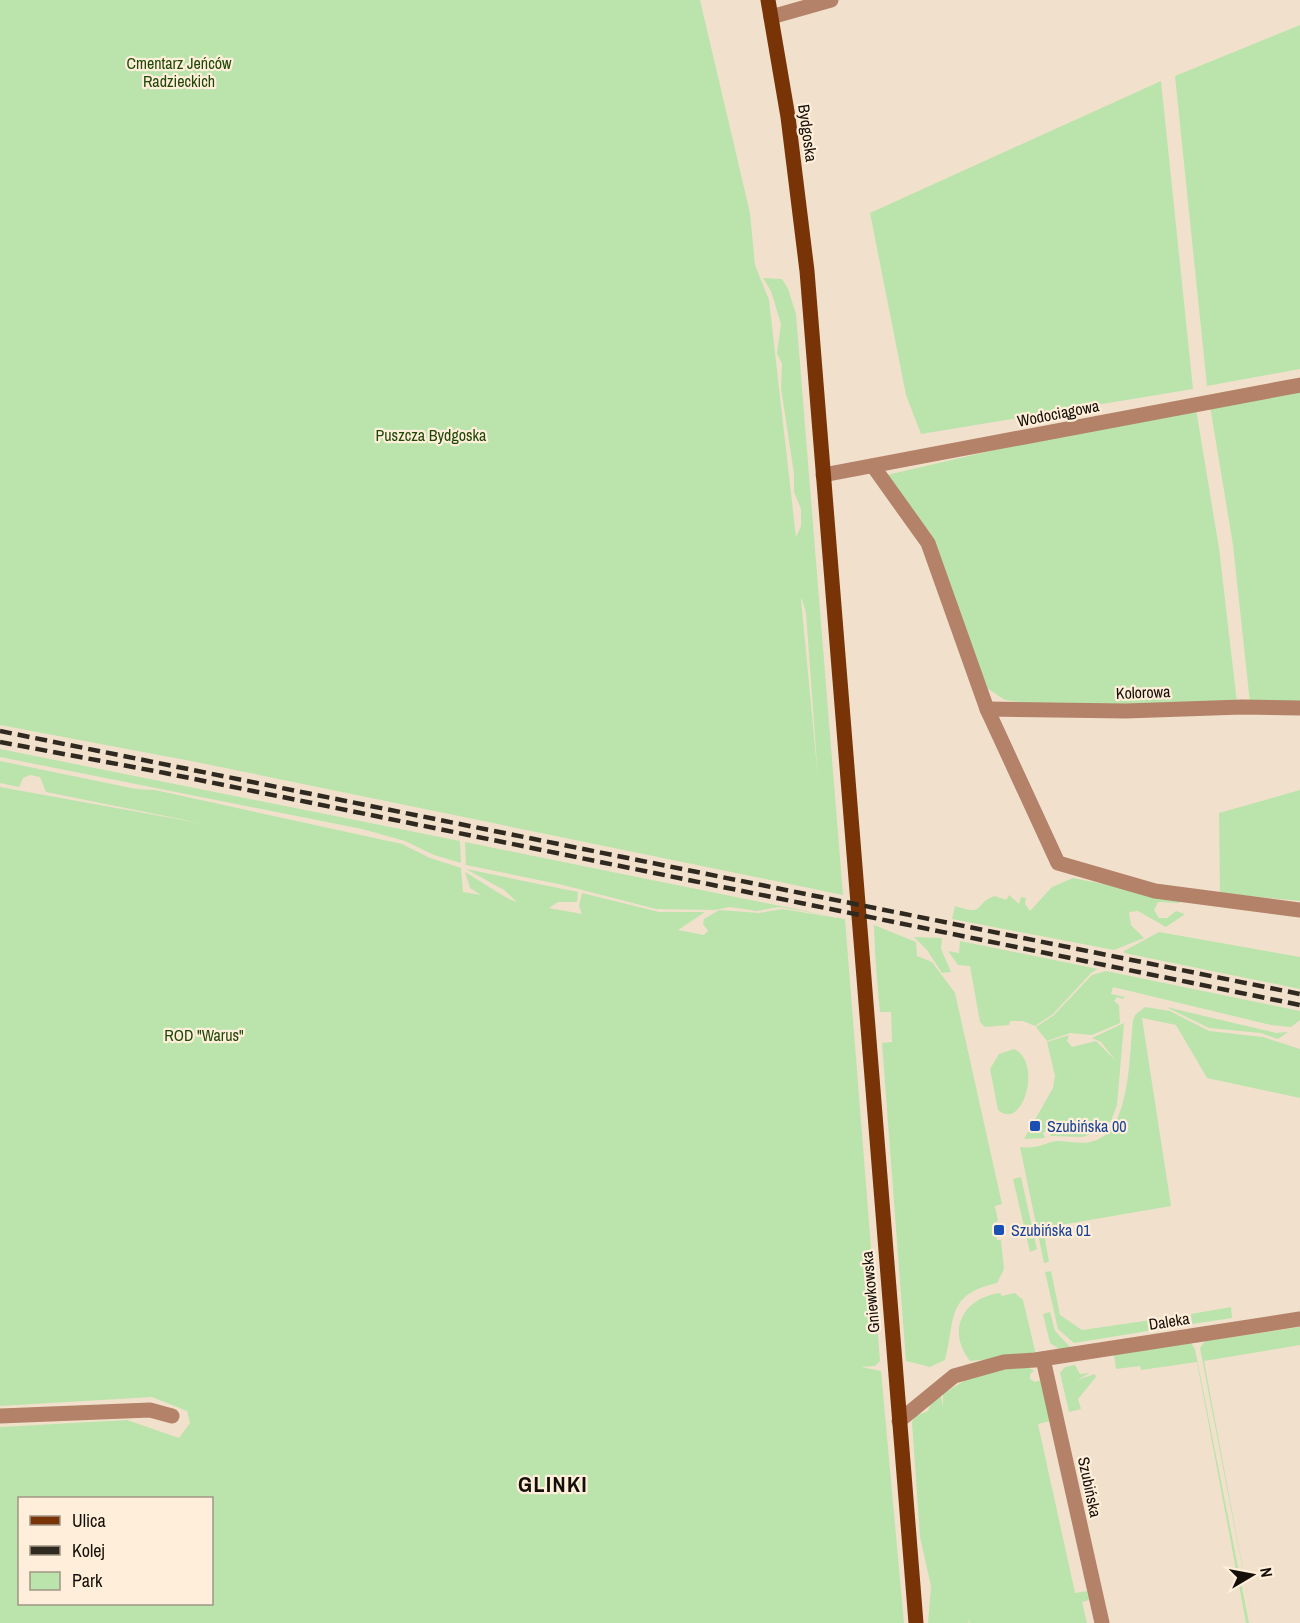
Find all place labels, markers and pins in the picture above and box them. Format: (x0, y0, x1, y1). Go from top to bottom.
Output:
place label: Szubińska 00 (1047, 1115, 1127, 1137)
marker: Szubińska 00 (1028, 1119, 1042, 1133)
place label: Szubińska 01 (1011, 1219, 1091, 1241)
marker: Szubińska 01 (992, 1223, 1006, 1237)

